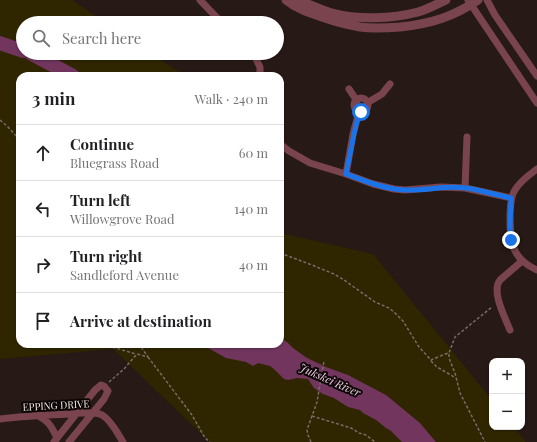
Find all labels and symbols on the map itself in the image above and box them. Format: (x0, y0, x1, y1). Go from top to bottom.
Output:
route start (352, 103, 370, 121)
route end (502, 231, 520, 249)
water label: Jukskei River (297, 359, 363, 400)
street label: EPPING DRIVE (22, 396, 90, 414)

